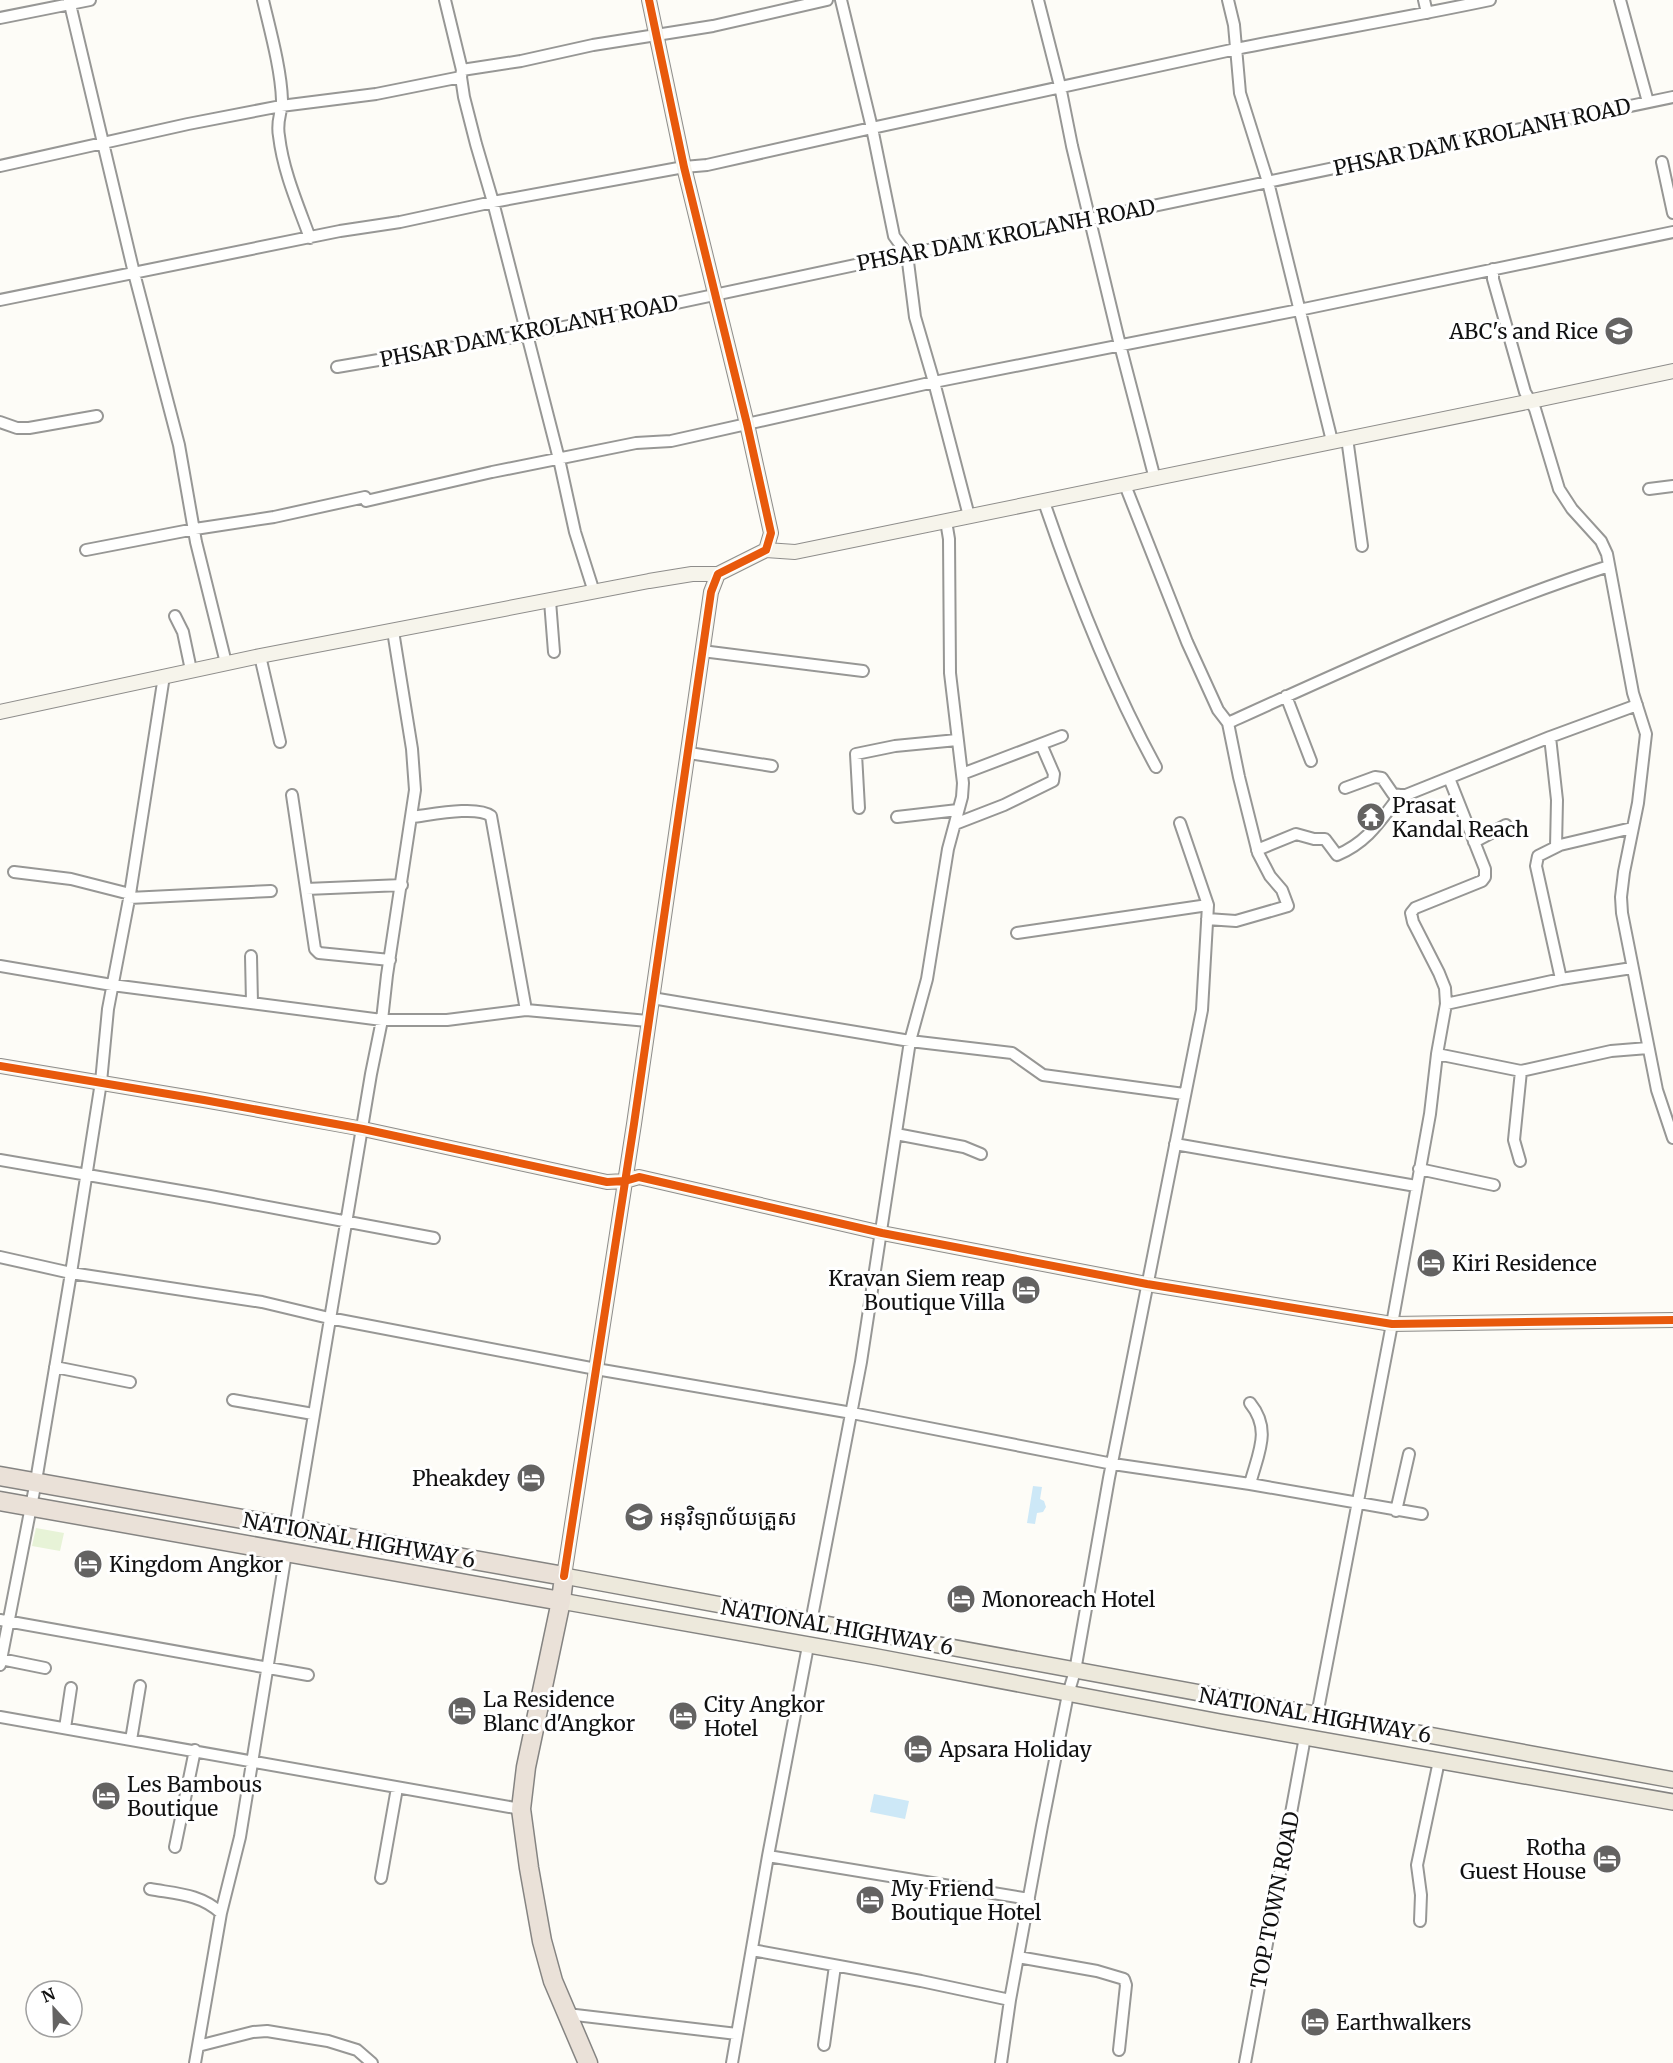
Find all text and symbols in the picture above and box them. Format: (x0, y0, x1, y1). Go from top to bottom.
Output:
street label: PHSAR DAM KROLANH ROAD (1331, 92, 1633, 182)
street label: PHSAR DAM KROLANH ROAD (854, 193, 1158, 277)
street label: PHSAR DAM KROLANH ROAD (377, 289, 681, 373)
school or university icon: ABC's and Rice (1603, 315, 1635, 347)
place label: ABC's and Rice (1448, 318, 1598, 345)
place label: Prasat Kandal Reach (1392, 792, 1529, 843)
temple icon: Prasat Kandal Reach (1355, 801, 1387, 833)
hotel icon: Kiri Residence (1415, 1247, 1447, 1279)
place label: Kiri Residence (1452, 1250, 1597, 1277)
place label: Kravan Siem reap Boutique Villa (828, 1265, 1005, 1316)
hotel icon: Kravan Siem reap Boutique Villa (1010, 1274, 1042, 1306)
hotel icon: Pheakdey (515, 1462, 547, 1494)
place label: Pheakdey (412, 1465, 511, 1492)
school or university icon: អនុវិទ្យាល័យគ្រួស (623, 1501, 655, 1533)
place label: អនុវិទ្យាល័យគ្រួស (660, 1504, 797, 1531)
street label: NATIONAL HIGHWAY 6 (241, 1506, 477, 1574)
hotel icon: Kingdom Angkor (72, 1548, 104, 1580)
place label: Kingdom Angkor (109, 1551, 283, 1578)
hotel icon: Monoreach Hotel (945, 1583, 977, 1615)
place label: Monoreach Hotel (982, 1586, 1156, 1613)
street label: NATIONAL HIGHWAY 6 (719, 1593, 955, 1661)
street label: NATIONAL HIGHWAY 6 (1197, 1681, 1433, 1749)
place label: La Residence Blanc d'Angkor (483, 1686, 635, 1737)
place label: City Angkor Hotel (704, 1691, 825, 1742)
hotel icon: La Residence Blanc d'Angkor (446, 1695, 478, 1727)
hotel icon: City Angkor Hotel (667, 1700, 699, 1732)
hotel icon: Apsara Holiday (902, 1733, 934, 1765)
place label: Apsara Holiday (938, 1736, 1092, 1763)
place label: Les Bambous Boutique (127, 1771, 262, 1822)
hotel icon: Les Bambous Boutique (90, 1780, 122, 1812)
street label: TOP TOWN ROAD (1245, 1809, 1305, 1991)
place label: Rotha Guest House (1460, 1834, 1586, 1885)
hotel icon: Rotha Guest House (1591, 1843, 1623, 1875)
place label: My Friend Boutique Hotel (891, 1875, 1042, 1926)
hotel icon: My Friend Boutique Hotel (854, 1884, 886, 1916)
north arrow (24, 1979, 84, 2039)
text: N (39, 1983, 58, 2007)
hotel icon: Earthwalkers (1299, 2006, 1331, 2038)
place label: Earthwalkers (1336, 2009, 1471, 2036)

